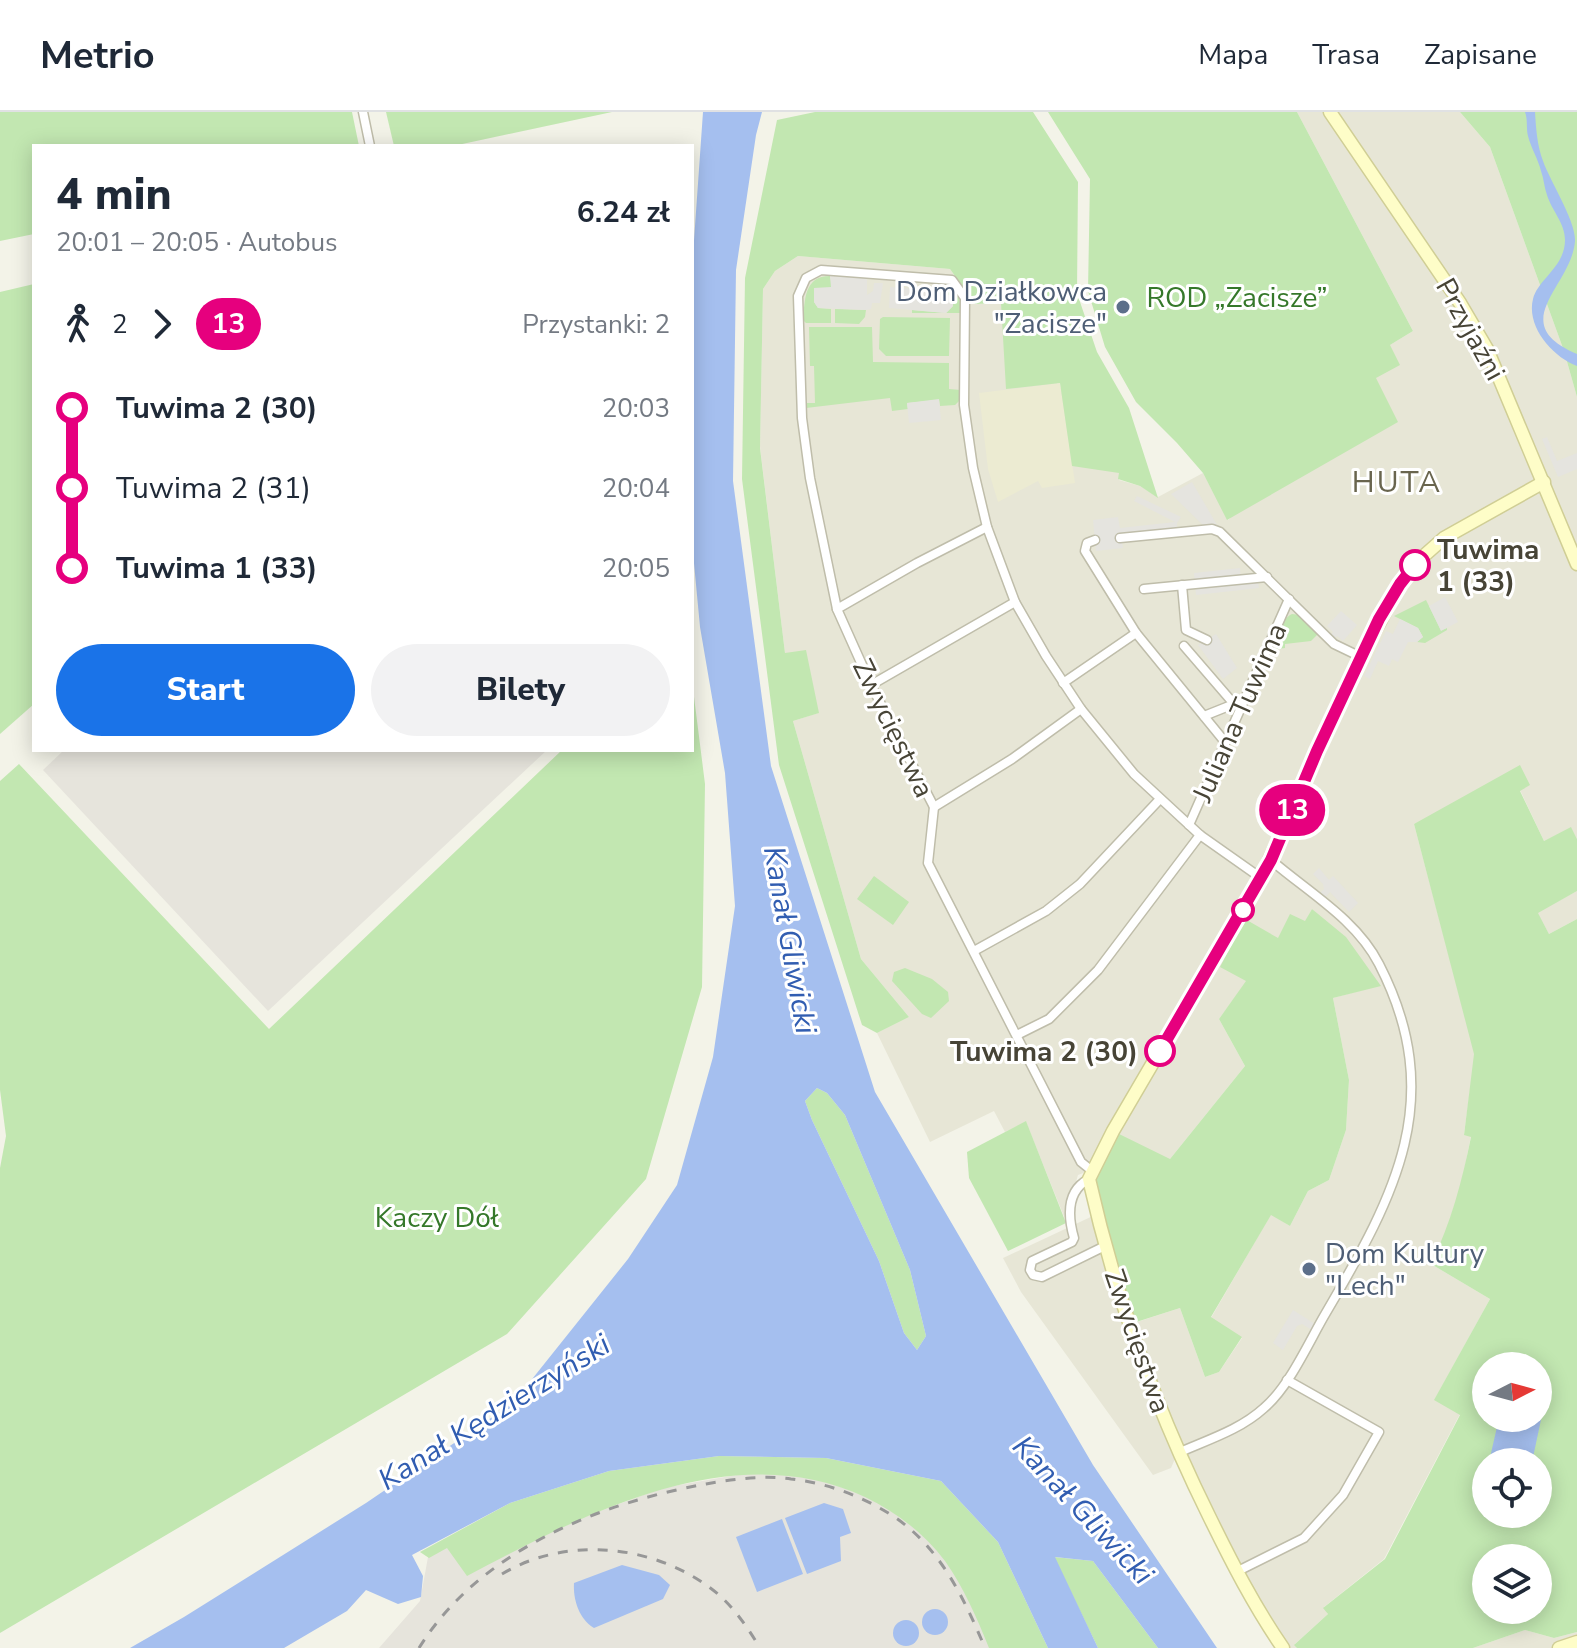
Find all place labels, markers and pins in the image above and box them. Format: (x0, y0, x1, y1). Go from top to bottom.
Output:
place label: Dom Działkowca "Zacisze" (896, 273, 1107, 343)
marker: Dom Działkowca "Zacisze" (1114, 298, 1132, 316)
place label: Tuwima 1 (33) (1437, 531, 1539, 601)
marker: Tuwima 1 (33) (1400, 550, 1430, 580)
unlabelled marker (1232, 899, 1254, 921)
place label: Tuwima 2 (30) (950, 1033, 1138, 1071)
marker: Tuwima 2 (30) (1145, 1036, 1175, 1066)
place label: Dom Kultury "Lech" (1325, 1235, 1485, 1305)
marker: Dom Kultury "Lech" (1300, 1260, 1318, 1278)

